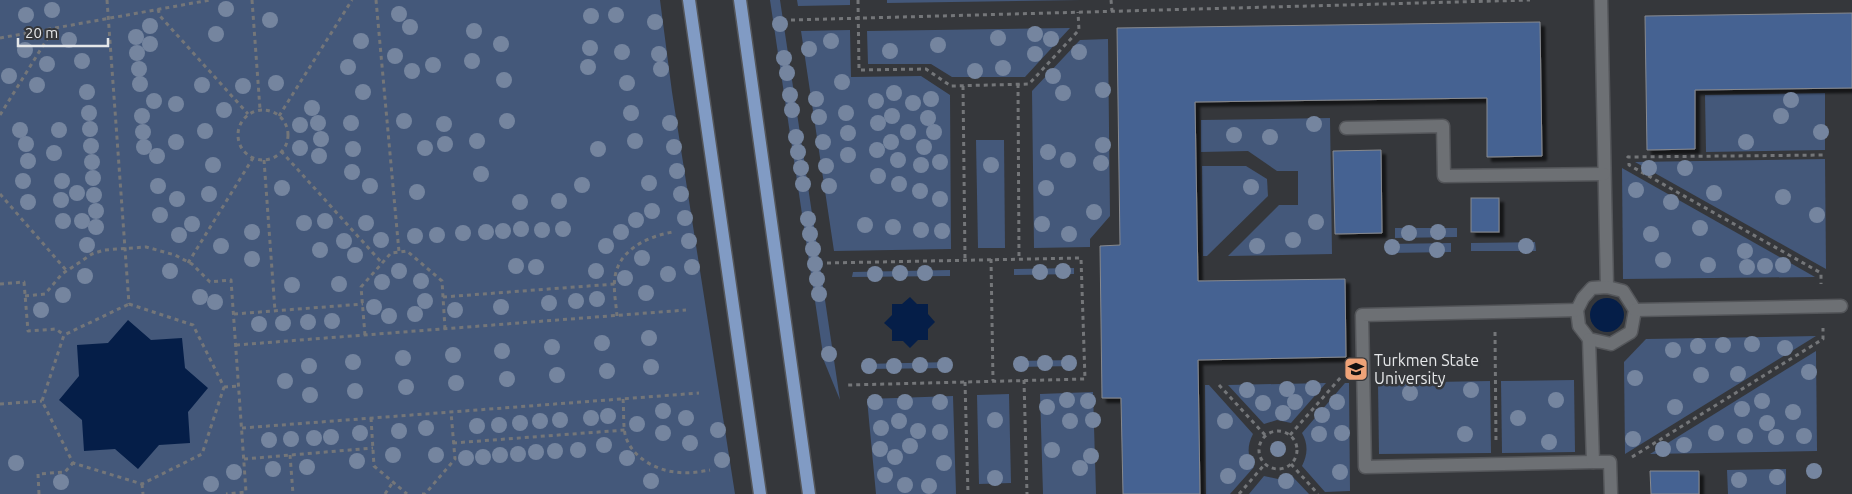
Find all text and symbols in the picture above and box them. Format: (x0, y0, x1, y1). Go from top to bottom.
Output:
scale bar (18, 15, 108, 47)
text: 20 m (25, 24, 58, 41)
place label: Turkmen State University (1374, 351, 1479, 387)
school or university icon: Turkmen State University (1343, 356, 1369, 382)

